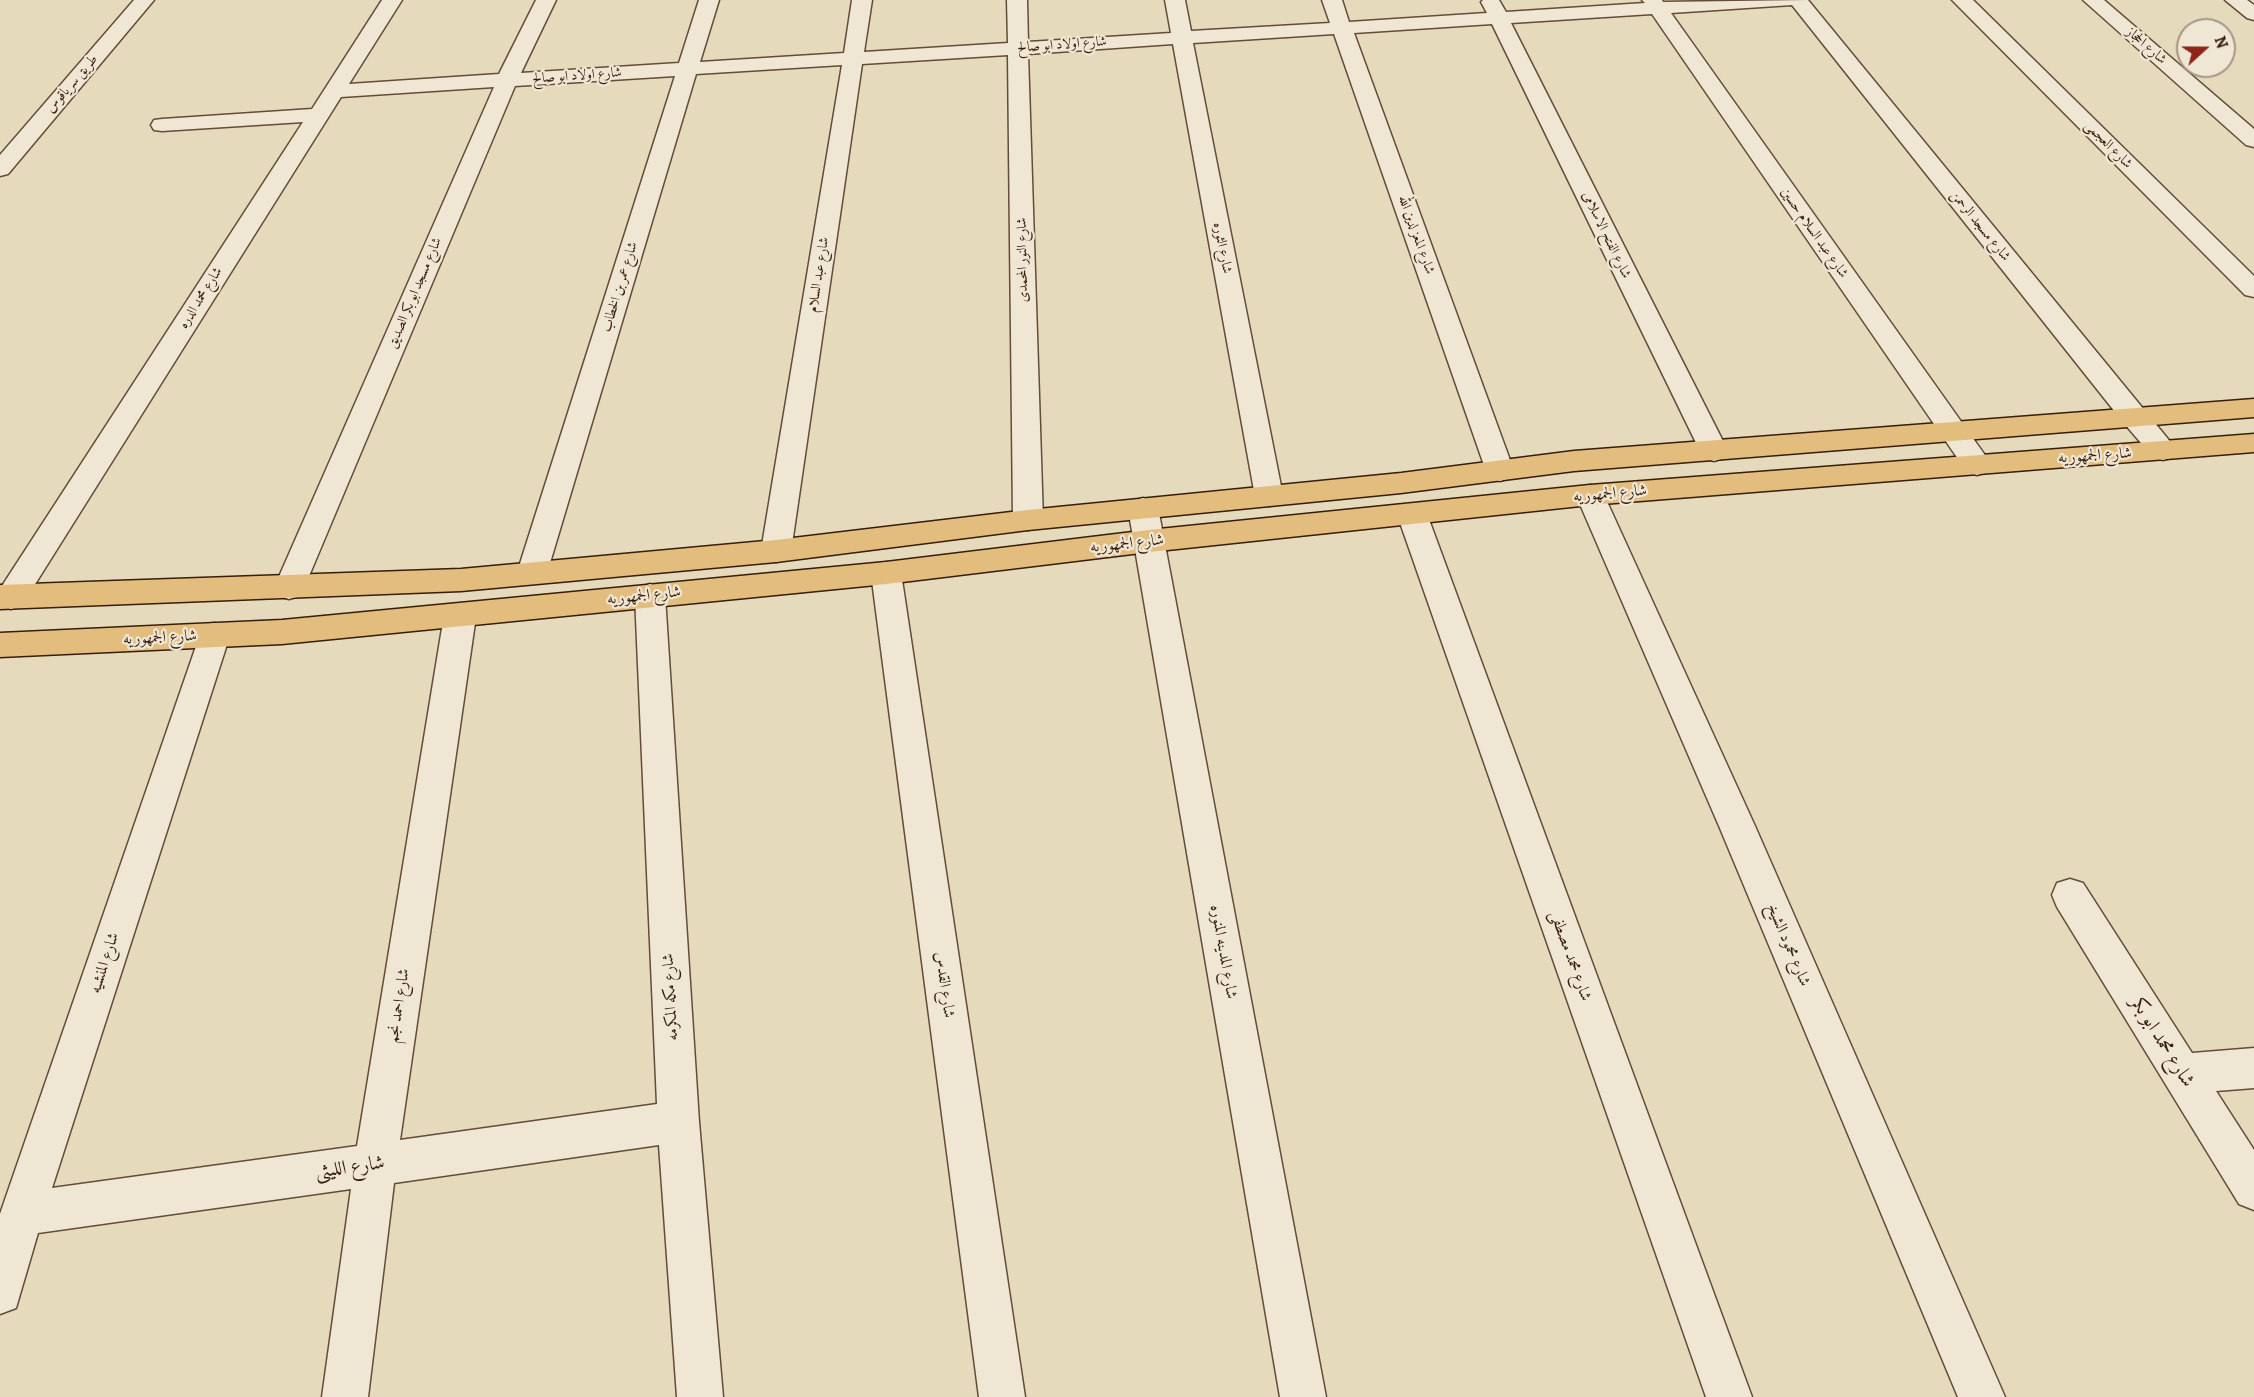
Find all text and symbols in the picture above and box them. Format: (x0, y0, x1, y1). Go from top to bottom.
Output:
north arrow (2176, 18, 2236, 78)
street label: شارع الحجاز (2122, 24, 2170, 68)
street label: شارع اولاد ابو صالح (1017, 33, 1107, 57)
text: N (2209, 33, 2233, 52)
street label: طريق سرياقوس (42, 52, 102, 116)
street label: شارع اولاد ابو صالح (532, 64, 622, 88)
street label: شارع العجمى (2081, 118, 2135, 172)
street label: شارع عبد السلام حسين (1777, 185, 1851, 281)
street label: شارع مسجد الرحمن (1946, 187, 2014, 265)
street label: شارع الفتح الاسلامى (1578, 189, 1634, 281)
street label: شارع المعز لدين الله (1394, 193, 1438, 277)
street label: شارع النور المحمدى (1014, 217, 1032, 303)
street label: شارع الثوره (1209, 221, 1235, 275)
street label: شارع مسجد ابو بكر الصديق (384, 235, 446, 351)
street label: شارع عبد السلام (805, 236, 833, 314)
street label: شارع عمر بن الخطاب (598, 240, 642, 334)
street label: شارع محمد الدره (176, 264, 226, 332)
street label: شارع الجمهوريه (2057, 444, 2133, 468)
street label: شارع الجمهوريه (1572, 481, 1648, 507)
street label: شارع الجمهوريه (1089, 531, 1165, 557)
street label: شارع الجمهوريه (606, 583, 682, 609)
street label: شارع الجمهوريه (123, 626, 197, 650)
street label: شارع محمود الشيخ (1762, 901, 1814, 989)
street label: شارع المدينه المنوره (1205, 903, 1241, 1001)
street label: شارع محمد مصطفى (1545, 908, 1595, 1004)
street label: شارع المنشيه (86, 930, 124, 996)
street label: شارع القدس (930, 951, 958, 1019)
street label: شارع مكه المكرمه (659, 953, 683, 1041)
street label: شارع احمد نجم (384, 967, 414, 1045)
street label: شارع محمد ابو بكر (2125, 992, 2199, 1092)
street label: شارع الليثى (314, 1151, 386, 1185)

